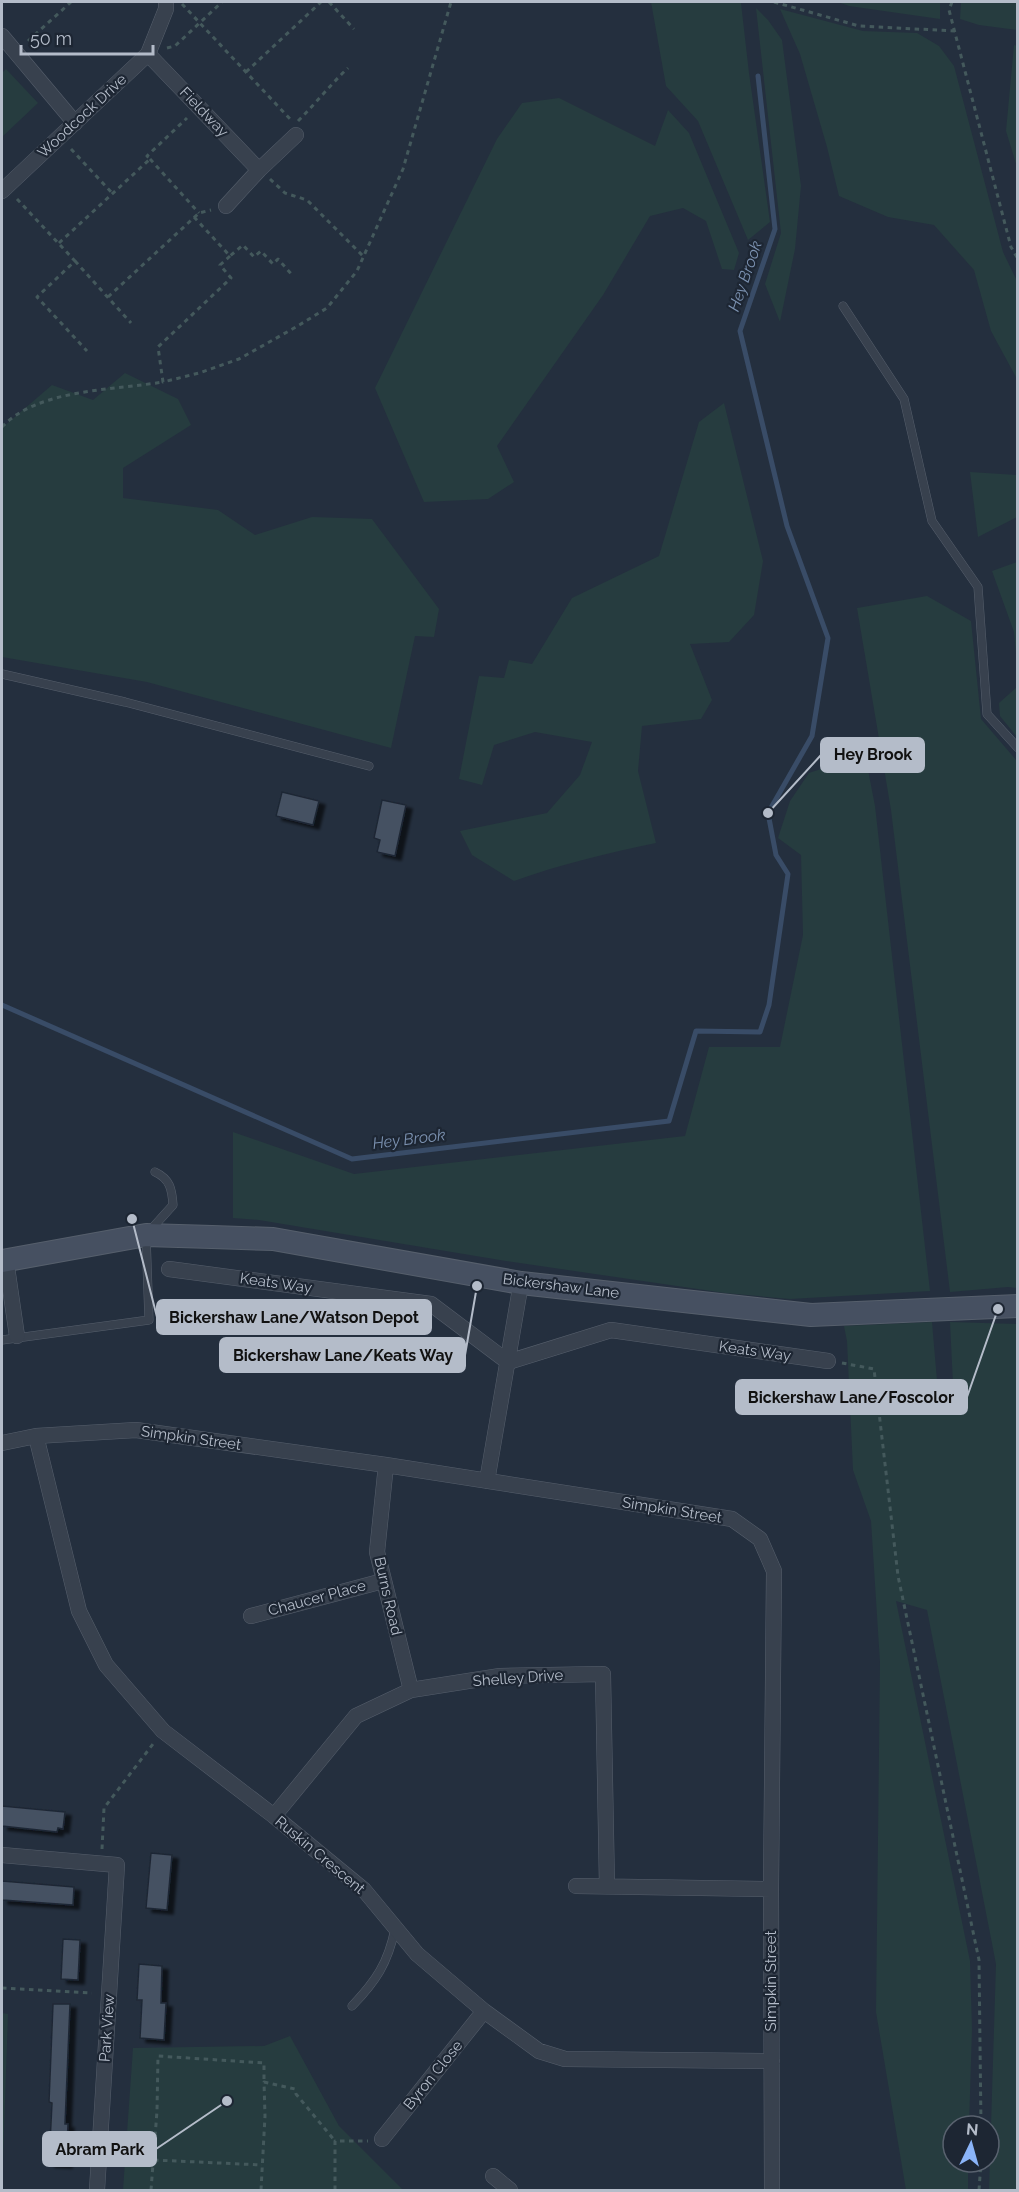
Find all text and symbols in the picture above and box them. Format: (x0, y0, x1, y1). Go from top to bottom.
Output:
scale bar (21, 18, 153, 56)
text: 50 m (30, 28, 72, 49)
street label: Woodcock Drive (34, 70, 130, 162)
street label: Fieldway (176, 83, 232, 141)
water label: Hey Brook (724, 238, 766, 314)
callout: Hey Brook (821, 738, 924, 772)
text: Hey Brook (834, 745, 912, 764)
water label: Hey Brook (371, 1125, 447, 1153)
street label: Keats Way (239, 1269, 313, 1297)
street label: Bickershaw Lane (502, 1270, 620, 1302)
callout: Bickershaw Lane/Watson Depot (157, 1300, 431, 1334)
text: Bickershaw Lane/Watson Depot (169, 1308, 419, 1327)
street label: Keats Way (718, 1337, 792, 1365)
callout: Bickershaw Lane/Keats Way (220, 1338, 465, 1372)
text: Bickershaw Lane/Keats Way (233, 1346, 453, 1365)
callout: Bickershaw Lane/Foscolor (736, 1380, 967, 1414)
text: Bickershaw Lane/Foscolor (748, 1388, 954, 1407)
street label: Simpkin Street (140, 1422, 242, 1454)
street label: Simpkin Street (621, 1493, 723, 1527)
street label: Burns Road (370, 1555, 406, 1637)
street label: Chaucer Place (266, 1576, 368, 1620)
street label: Shelley Drive (472, 1666, 564, 1690)
street label: Ruskin Crescent (271, 1812, 369, 1898)
street label: Simpkin Street (762, 1931, 780, 2031)
street label: Park View (96, 1993, 118, 2063)
street label: Byron Close (400, 2037, 467, 2113)
north arrow (941, 2114, 1001, 2174)
text: N (965, 2120, 979, 2140)
callout: Abram Park (43, 2132, 156, 2166)
text: Abram Park (55, 2140, 145, 2159)

